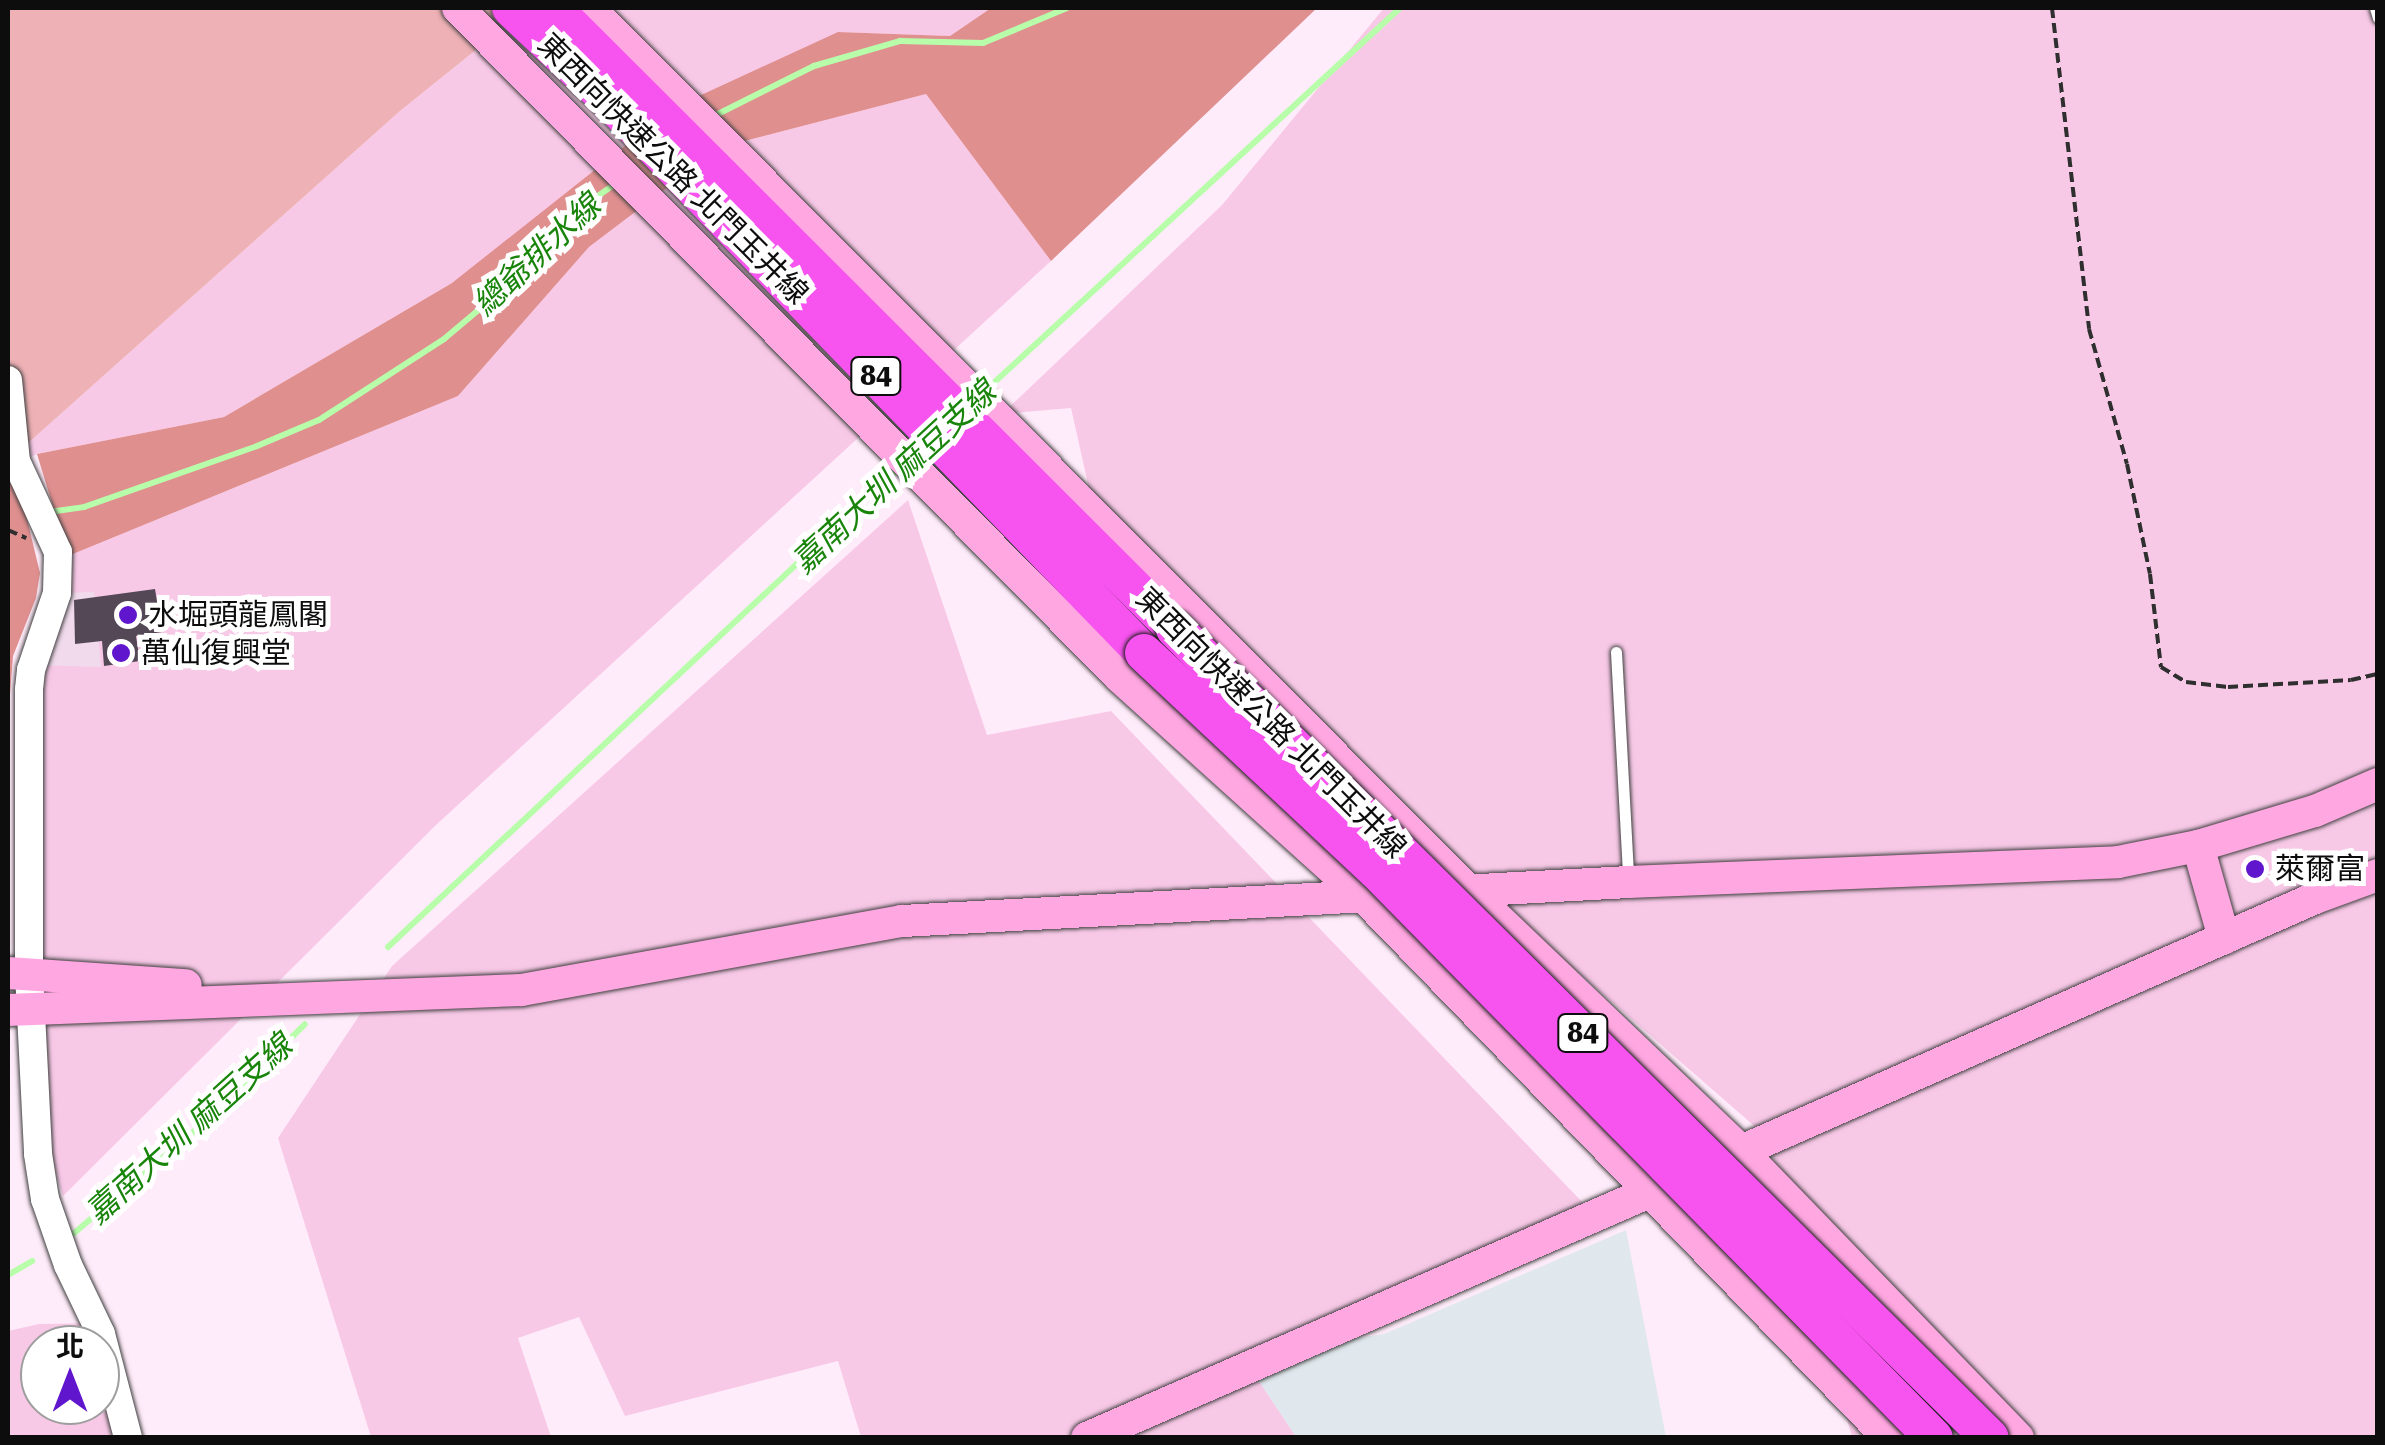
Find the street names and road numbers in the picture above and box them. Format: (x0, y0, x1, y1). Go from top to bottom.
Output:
street label: 東西向快速公路 北門玉井線 (530, 26, 816, 312)
road number: 84 (848, 353, 904, 399)
street label: 東西向快速公路 北門玉井線 (1128, 580, 1414, 866)
road number: 84 (1556, 1010, 1610, 1056)

